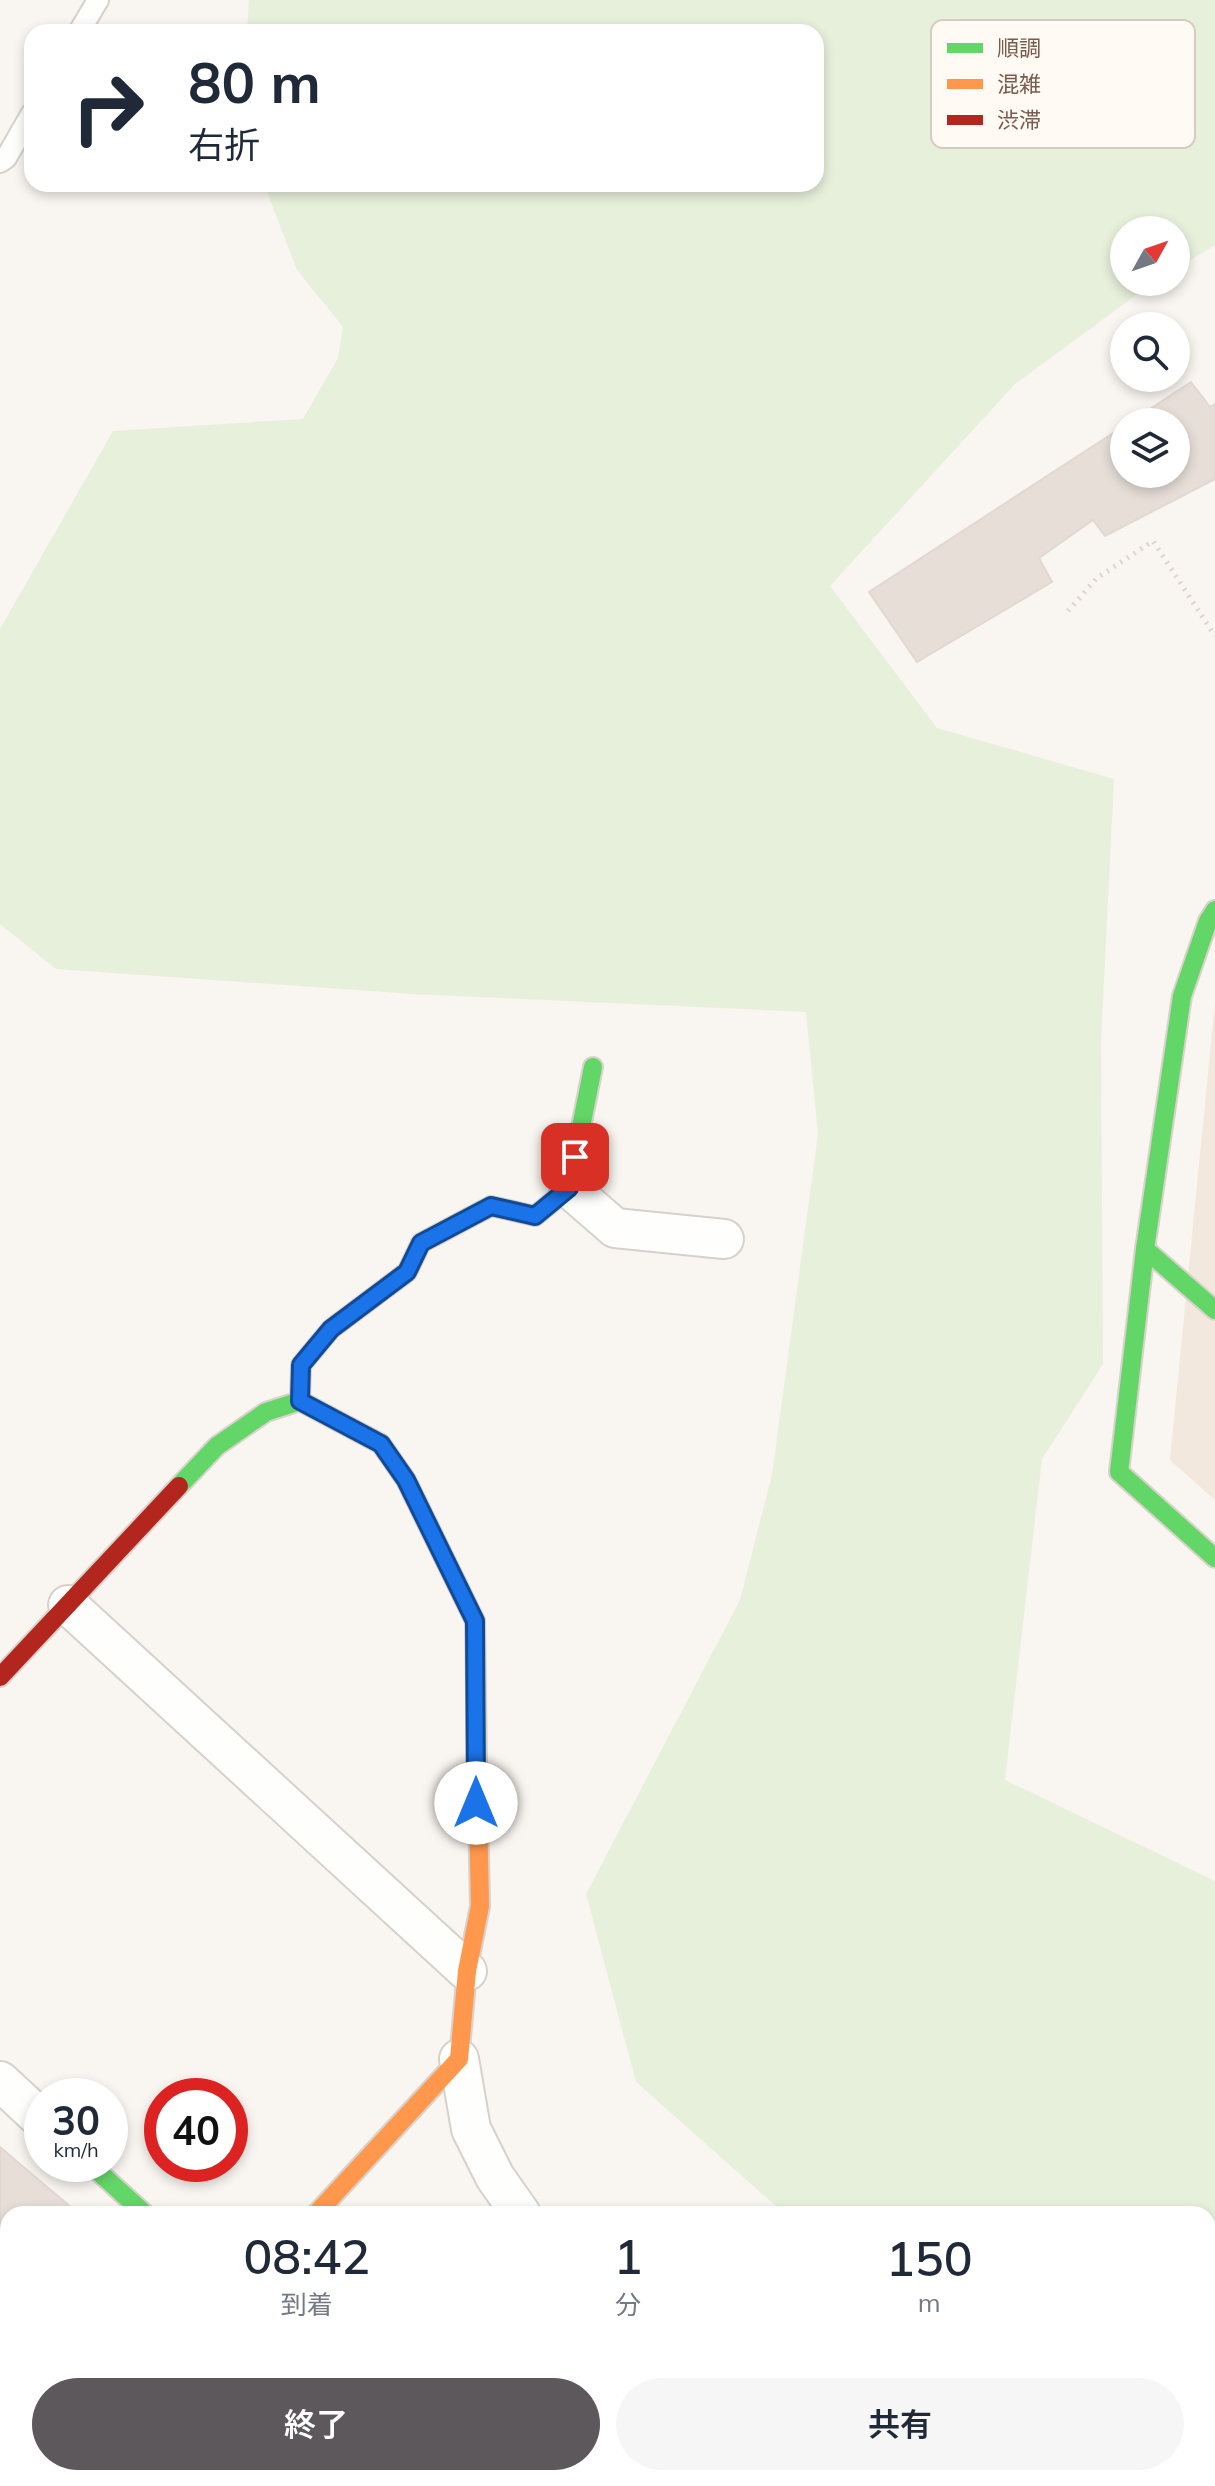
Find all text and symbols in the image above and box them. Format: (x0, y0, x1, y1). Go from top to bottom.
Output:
legend (931, 20, 1195, 148)
text: 順調 (997, 34, 1041, 62)
text: 80 m (188, 47, 321, 117)
icon: right (56, 56, 160, 160)
text: 混雑 (997, 70, 1041, 98)
text: 渋滞 (997, 106, 1041, 134)
text: 右折 (188, 122, 260, 167)
north arrow (1110, 216, 1190, 296)
map controls (1110, 216, 1190, 488)
button: search (1110, 312, 1190, 392)
button: layers (1110, 408, 1190, 488)
pin (541, 1123, 609, 1191)
icon: arrive (553, 1135, 597, 1179)
position arrow (434, 1761, 518, 1845)
speed limit sign: 40 (144, 2078, 248, 2182)
text: 30 (52, 2095, 100, 2145)
text: km/h (53, 2137, 99, 2162)
text: 08:42 (244, 2226, 370, 2286)
text: 1 (614, 2226, 642, 2286)
text: 150 (886, 2228, 972, 2288)
text: m (918, 2286, 941, 2319)
text: 到着 (281, 2288, 333, 2321)
text: 分 (615, 2288, 641, 2321)
button: 終了 (32, 2378, 600, 2470)
button: 共有 (616, 2378, 1184, 2470)

